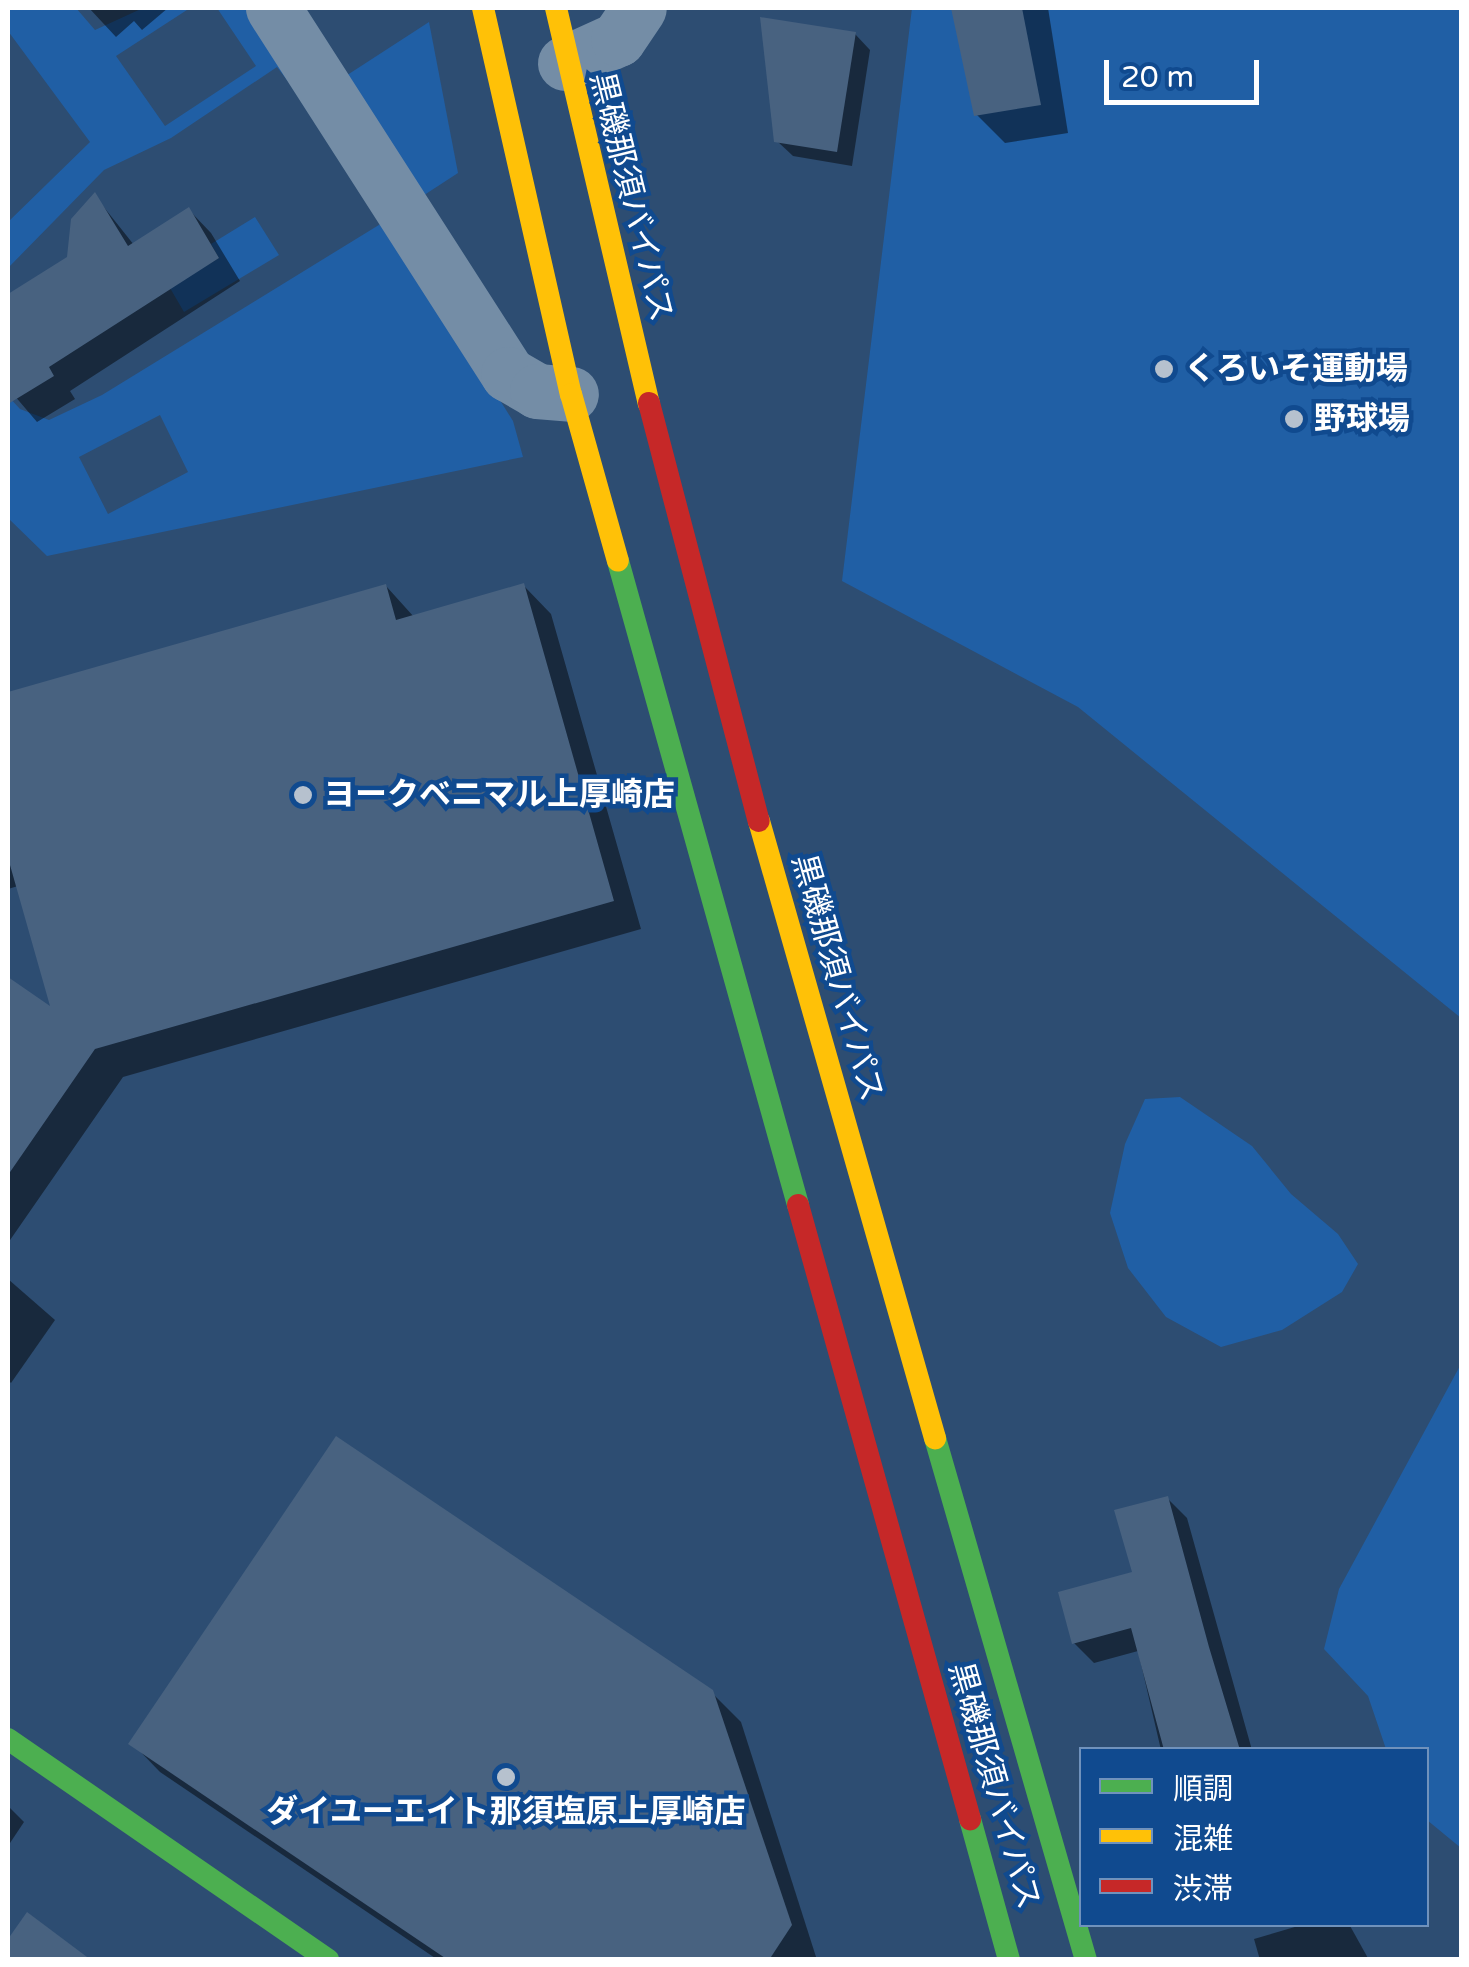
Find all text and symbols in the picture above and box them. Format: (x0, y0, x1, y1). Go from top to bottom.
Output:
scale bar (1109, 40, 1264, 102)
text: 20 m (1121, 59, 1194, 96)
street label: 黒磯那須バイパス (581, 68, 681, 326)
place label: くろいそ運動場 (1184, 350, 1408, 388)
marker: くろいそ運動場 (1153, 358, 1175, 380)
place label: 野球場 (1314, 400, 1410, 438)
marker: 野球場 (1283, 408, 1305, 430)
place label: ヨークベニマル上厚崎店 (323, 776, 675, 814)
marker: ヨークベニマル上厚崎店 (292, 784, 314, 806)
street label: 黒磯那須バイパス (783, 850, 891, 1106)
street label: 黒磯那須バイパス (940, 1658, 1048, 1914)
legend (1079, 1747, 1429, 1927)
marker: ダイユーエイト那須塩原上厚崎店 (495, 1766, 517, 1788)
text: 順調 (1173, 1771, 1233, 1808)
place label: ダイユーエイト那須塩原上厚崎店 (266, 1793, 746, 1831)
text: 混雑 (1173, 1821, 1233, 1858)
text: 渋滞 (1173, 1871, 1233, 1908)

